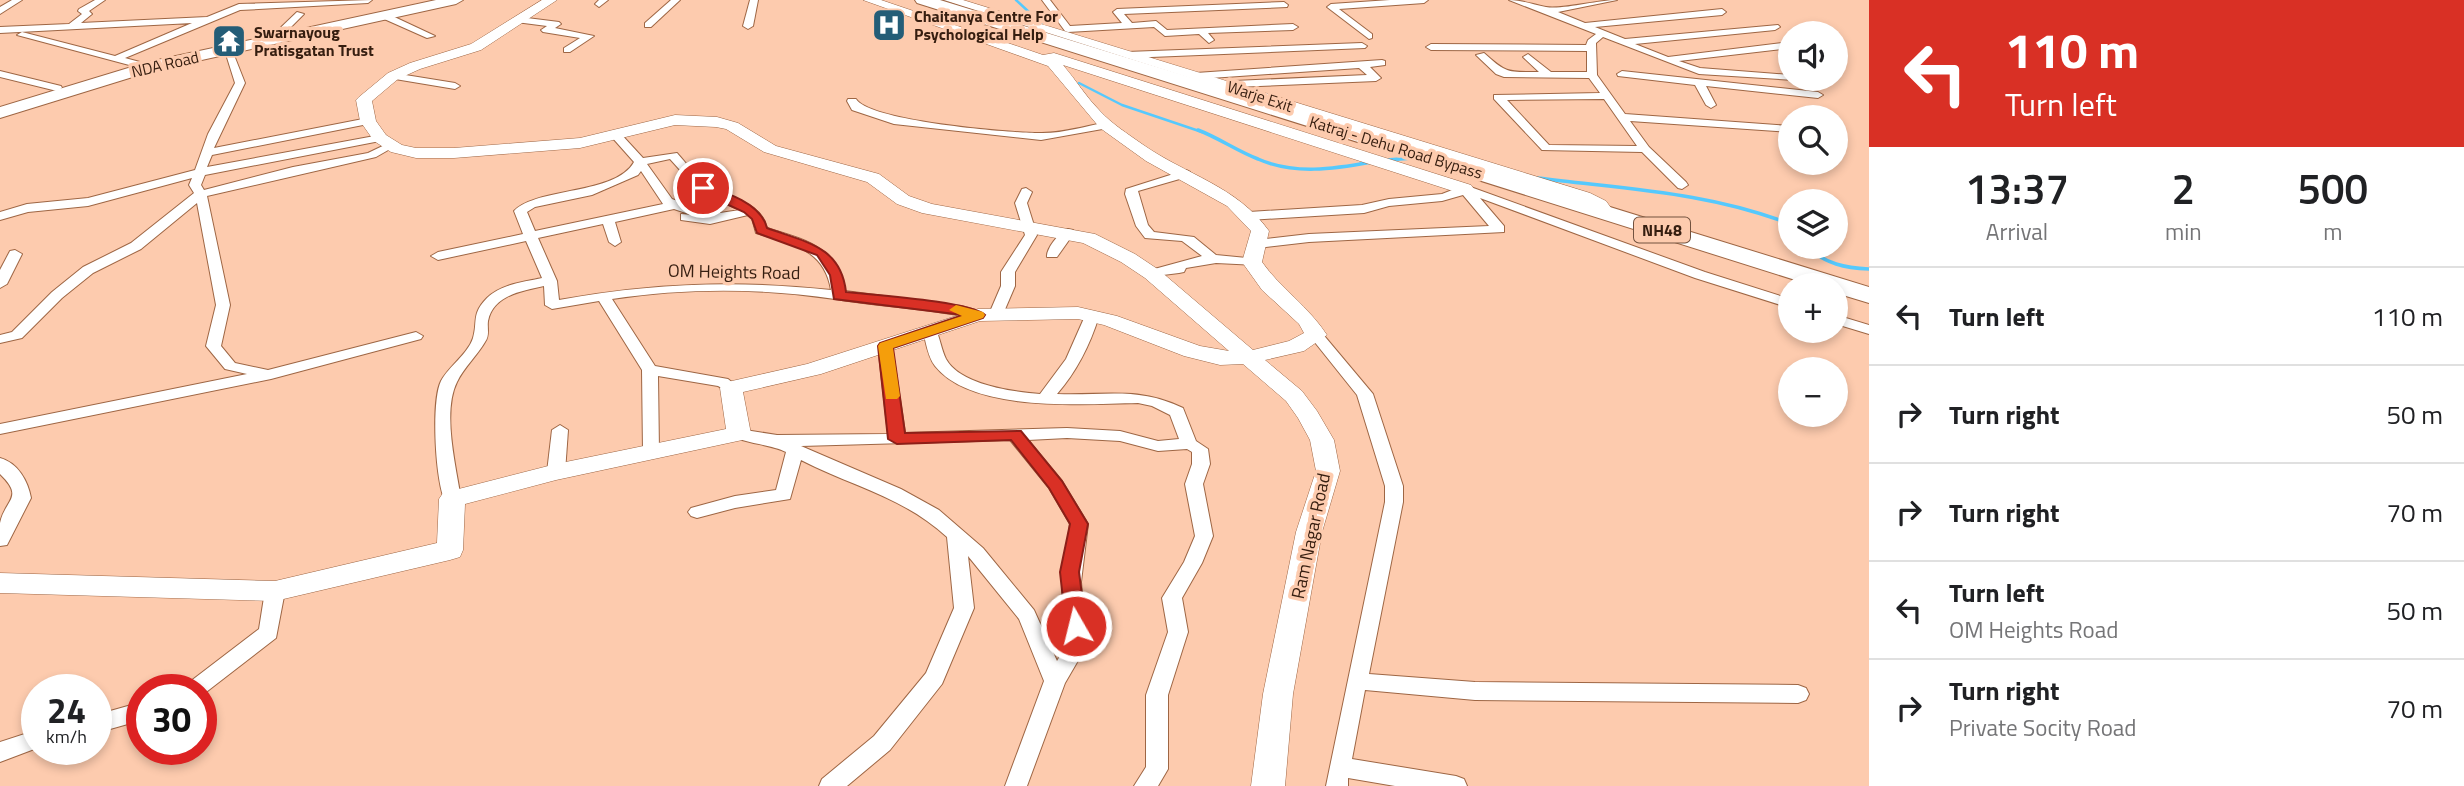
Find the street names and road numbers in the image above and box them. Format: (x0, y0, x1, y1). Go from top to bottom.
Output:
street label: NDA Road (129, 45, 201, 83)
street label: Warje Exit (1224, 74, 1296, 118)
street label: Katraj - Dehu Road Bypass (1306, 109, 1486, 185)
road number: NH48 (1634, 218, 1690, 242)
street label: OM Heights Road (668, 257, 801, 286)
street label: Ram Nagar Road (1284, 471, 1337, 601)

